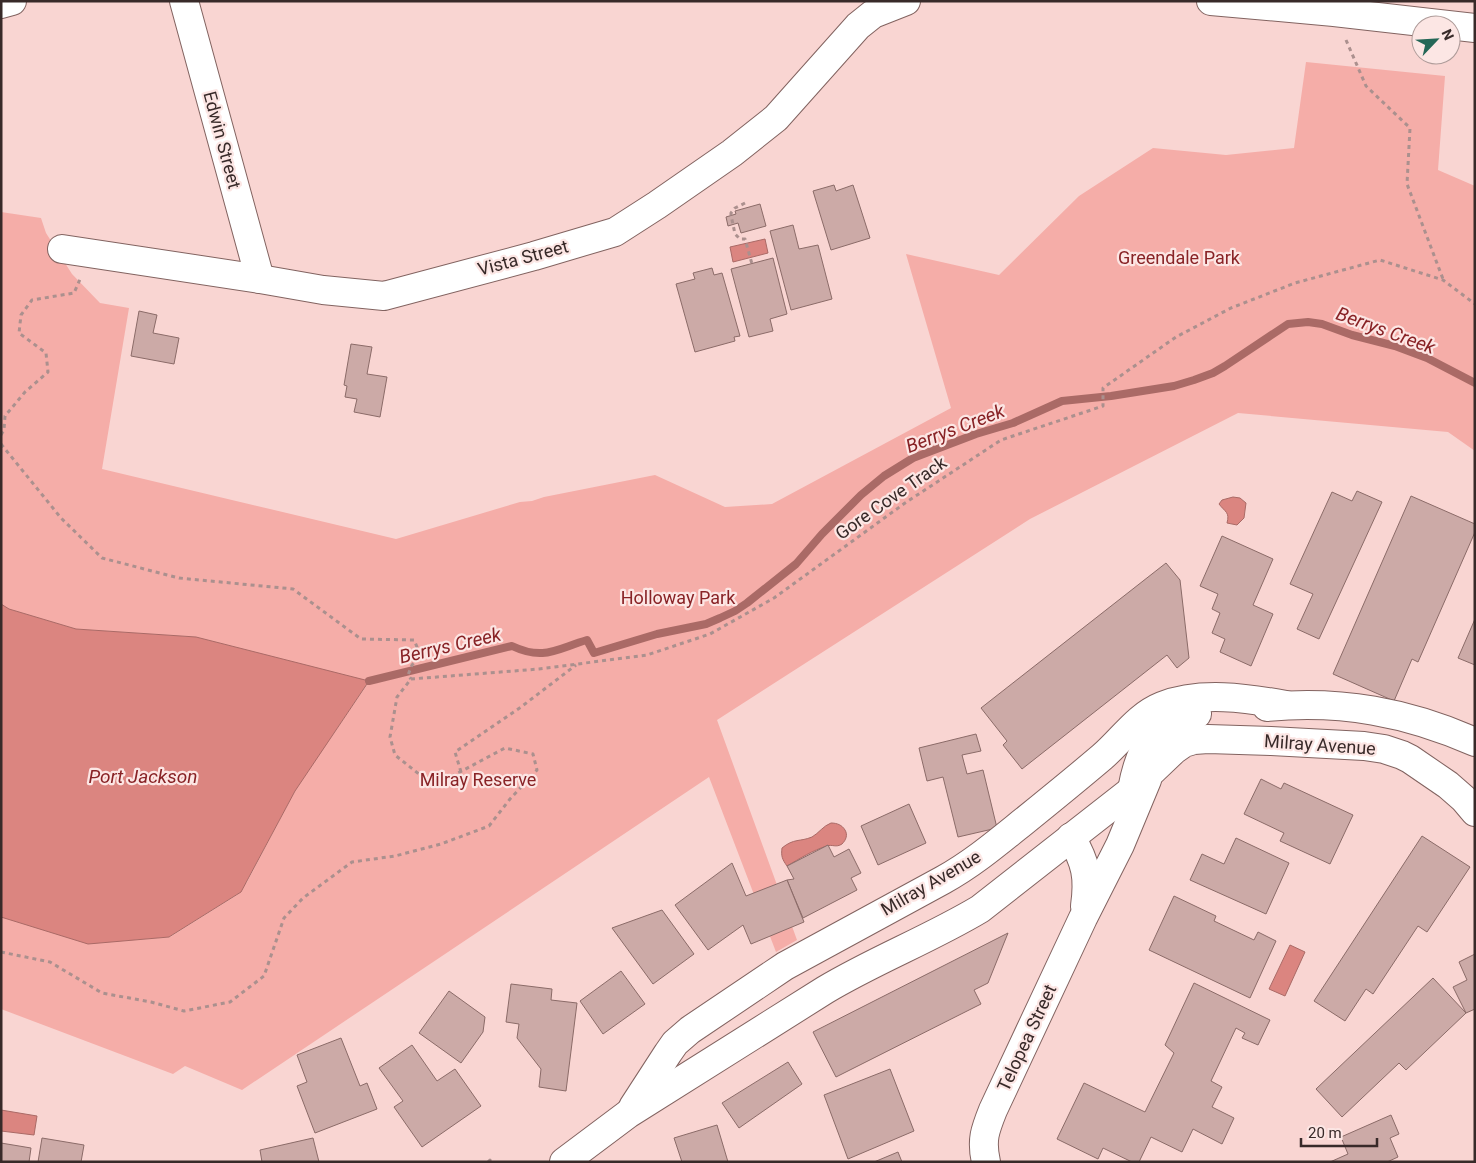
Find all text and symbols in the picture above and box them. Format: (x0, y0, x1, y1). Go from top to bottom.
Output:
north arrow (1411, 15, 1461, 65)
text: N (1438, 27, 1457, 42)
street label: Edwin Street (199, 89, 246, 191)
street label: Vista Street (475, 235, 570, 280)
park label: Greendale Park (1118, 247, 1241, 268)
water label: Berrys Creek (1333, 302, 1439, 359)
water label: Berrys Creek (903, 399, 1008, 458)
street label: Gore Cove Track (831, 451, 951, 544)
park label: Holloway Park (621, 587, 736, 608)
water label: Berrys Creek (397, 622, 504, 668)
street label: Milray Avenue (1264, 730, 1376, 759)
water label: Port Jackson (89, 765, 197, 788)
park label: Milray Reserve (420, 769, 536, 790)
street label: Milray Avenue (877, 846, 984, 920)
street label: Telopea Street (993, 981, 1061, 1095)
scale bar (1301, 1116, 1377, 1148)
text: 20 m (1308, 1124, 1342, 1142)

